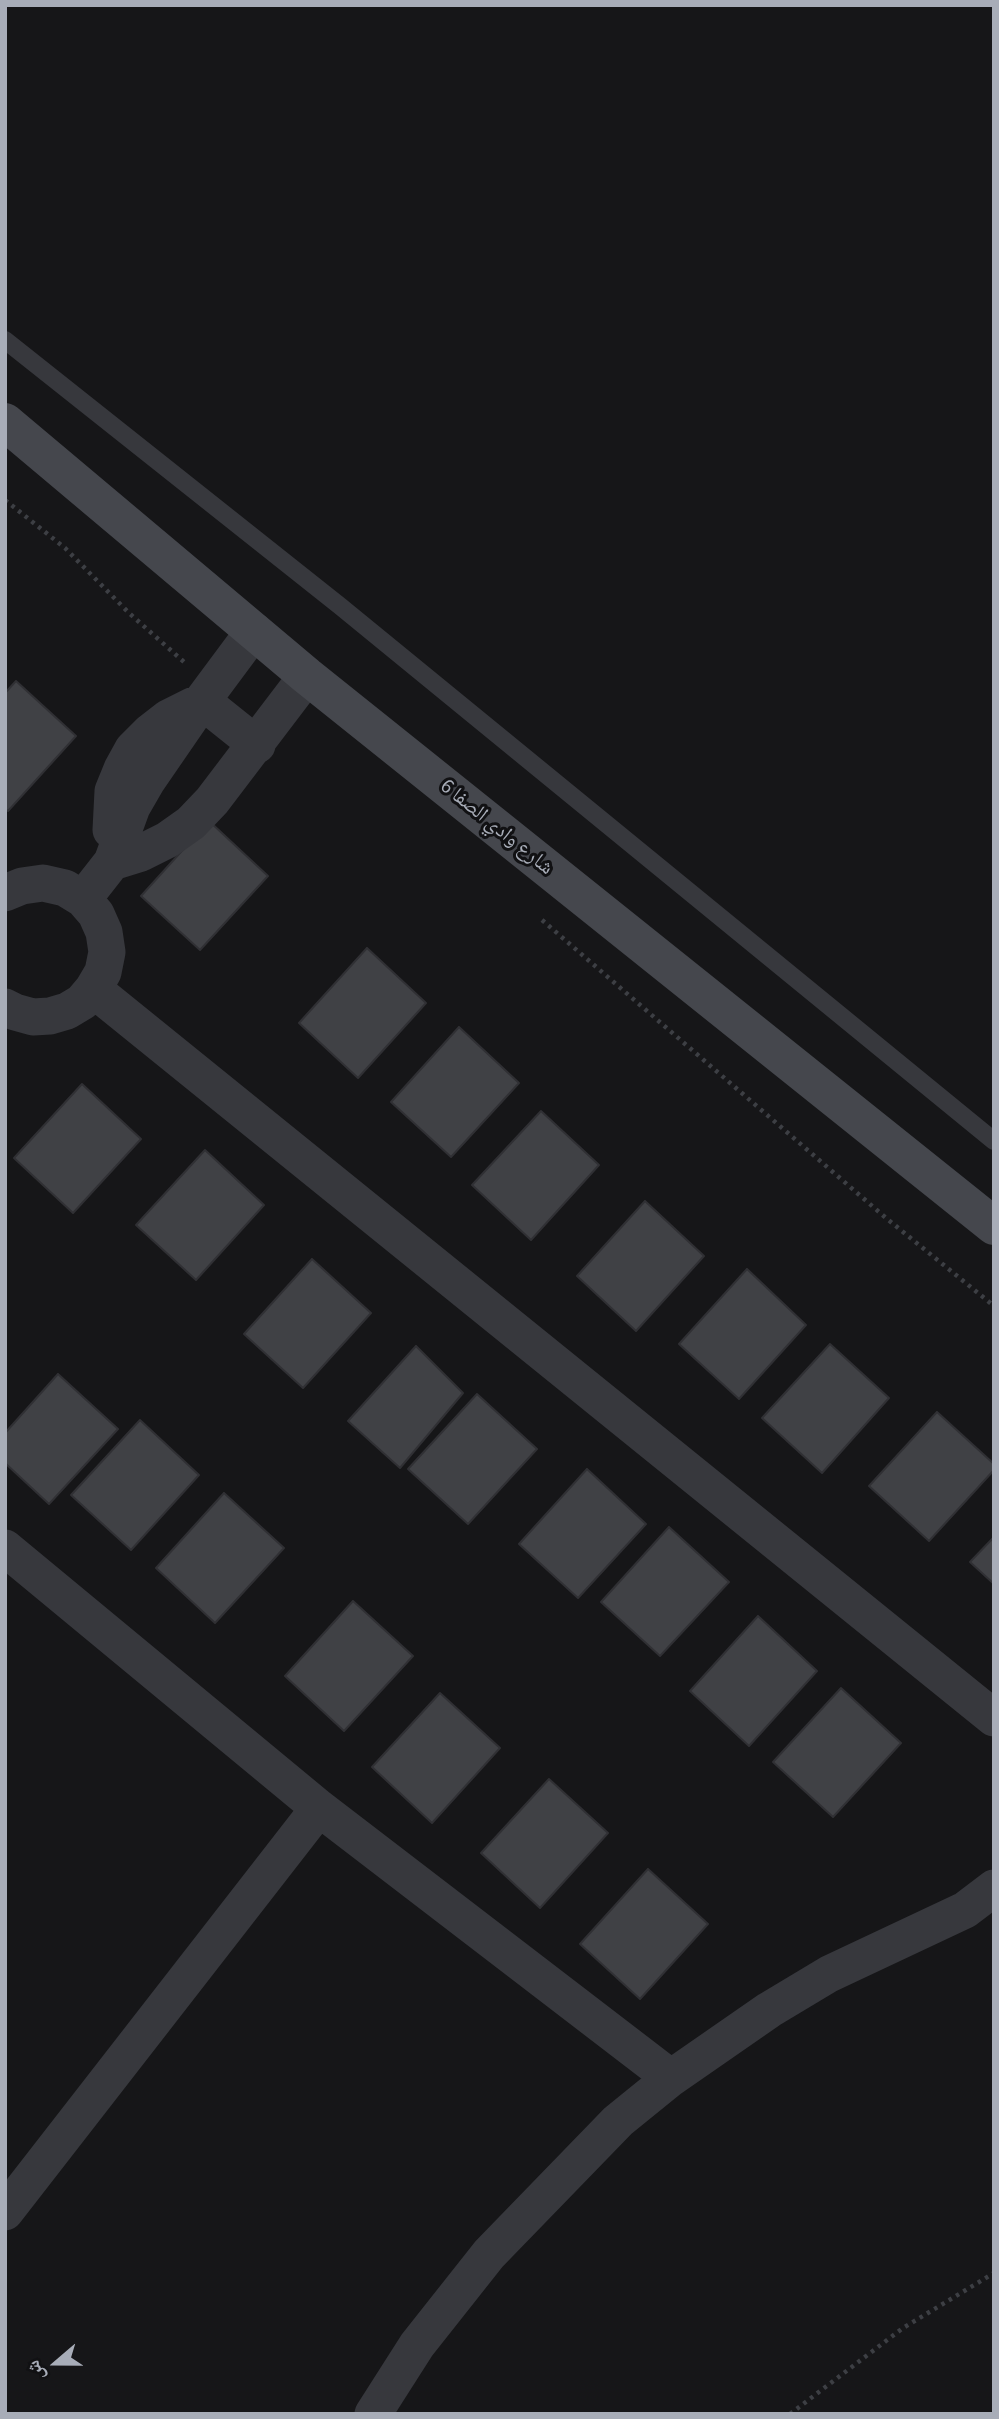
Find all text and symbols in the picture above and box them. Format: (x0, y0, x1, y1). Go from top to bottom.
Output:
street label: شارع وادي الصفا 6 (434, 775, 558, 881)
north arrow (21, 2328, 91, 2398)
text: ش (20, 2356, 52, 2384)

